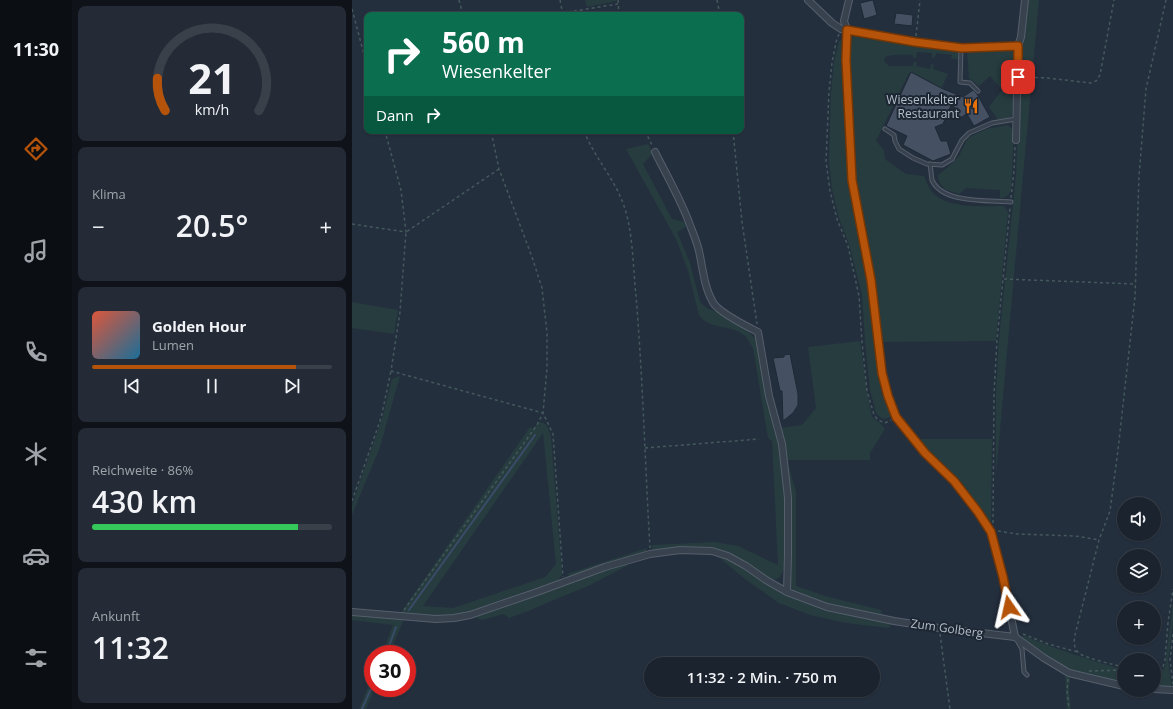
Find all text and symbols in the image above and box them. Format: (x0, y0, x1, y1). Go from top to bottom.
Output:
text: 560 m (442, 23, 525, 61)
icon: right (376, 28, 428, 80)
text: 11:30 (13, 37, 59, 61)
text: 21 (188, 50, 236, 106)
text: Wiesenkelter (442, 59, 551, 83)
pin (1001, 60, 1035, 94)
icon: arrive (1007, 66, 1029, 88)
place label: Wiesenkelter Restaurant (886, 91, 959, 122)
restaurant icon: Wiesenkelter Restaurant (962, 97, 980, 115)
text: km/h (195, 100, 229, 119)
icon: right (422, 104, 444, 126)
text: Dann (376, 105, 414, 125)
icon: directions (22, 135, 50, 163)
text: Klima (92, 185, 126, 203)
text: 20.5° (176, 205, 248, 246)
text: − (92, 211, 105, 241)
text: + (319, 211, 332, 241)
icon: music (22, 237, 50, 265)
text: Golden Hour (152, 316, 246, 336)
text: Lumen (152, 336, 194, 354)
icon: phone (22, 338, 50, 366)
icon: previous (121, 375, 143, 397)
icon: pause (201, 375, 223, 397)
icon: next (281, 375, 303, 397)
icon: climate (22, 440, 50, 468)
text: Reichweite · 86% (92, 461, 193, 479)
text: 430 km (92, 481, 197, 522)
map controls (1117, 497, 1161, 697)
button: sound (1117, 497, 1161, 541)
icon: car (22, 542, 50, 570)
button: layers (1117, 549, 1161, 593)
position arrow (988, 586, 1030, 628)
button: + (1117, 601, 1161, 645)
text: Ankunft (92, 607, 140, 625)
street label: Zum Golberg (910, 615, 985, 642)
text: 11:32 (92, 627, 169, 668)
icon: filters (22, 644, 50, 672)
speed limit sign: 30 (364, 645, 416, 697)
button: − (1117, 653, 1161, 697)
text: 11:32 · 2 Min. · 750 m (687, 667, 837, 687)

